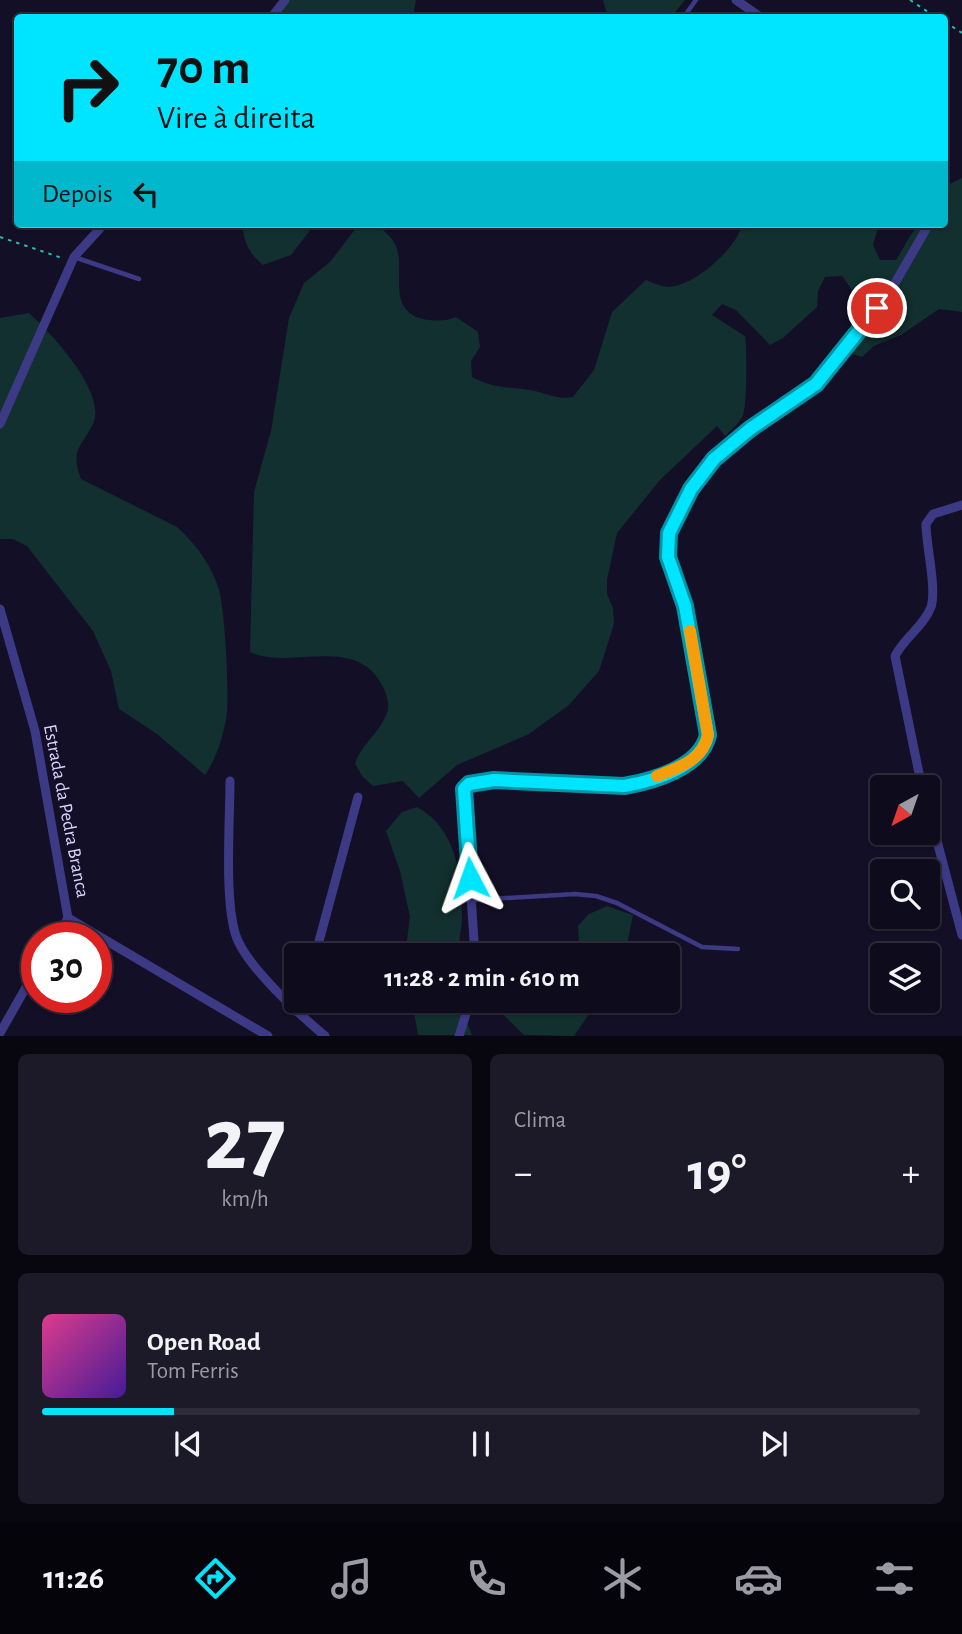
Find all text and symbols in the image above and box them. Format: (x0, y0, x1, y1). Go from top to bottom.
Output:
icon: right (42, 42, 133, 133)
text: 70 m (157, 44, 251, 93)
text: Vire à direita (157, 102, 315, 134)
icon: left (127, 175, 165, 213)
text: Depois (42, 181, 113, 207)
pin (847, 278, 907, 338)
icon: arrive (858, 289, 896, 327)
street label: Estrada da Pedra Branca (40, 723, 92, 900)
north arrow (870, 775, 940, 845)
map controls (870, 775, 940, 1013)
position arrow (433, 841, 507, 915)
button: search (870, 859, 940, 929)
speed limit sign: 30 (21, 922, 112, 1013)
button: layers (870, 943, 940, 1013)
text: 11:28 · 2 min · 610 m (384, 965, 580, 991)
text: 27 (204, 1095, 286, 1186)
text: Clima (514, 1109, 566, 1132)
text: 19° (687, 1147, 747, 1199)
text: − (514, 1155, 532, 1193)
text: + (902, 1155, 920, 1193)
text: km/h (221, 1188, 269, 1211)
text: Open Road (147, 1329, 261, 1355)
text: Tom Ferris (147, 1360, 239, 1383)
icon: previous (169, 1425, 207, 1463)
icon: pause (462, 1425, 500, 1463)
icon: next (755, 1425, 793, 1463)
icon: directions (191, 1554, 240, 1603)
icon: music (327, 1554, 376, 1603)
icon: phone (462, 1554, 511, 1603)
icon: climate (598, 1554, 647, 1603)
icon: car (734, 1554, 783, 1603)
icon: filters (870, 1554, 919, 1603)
text: 11:26 (43, 1562, 104, 1594)

